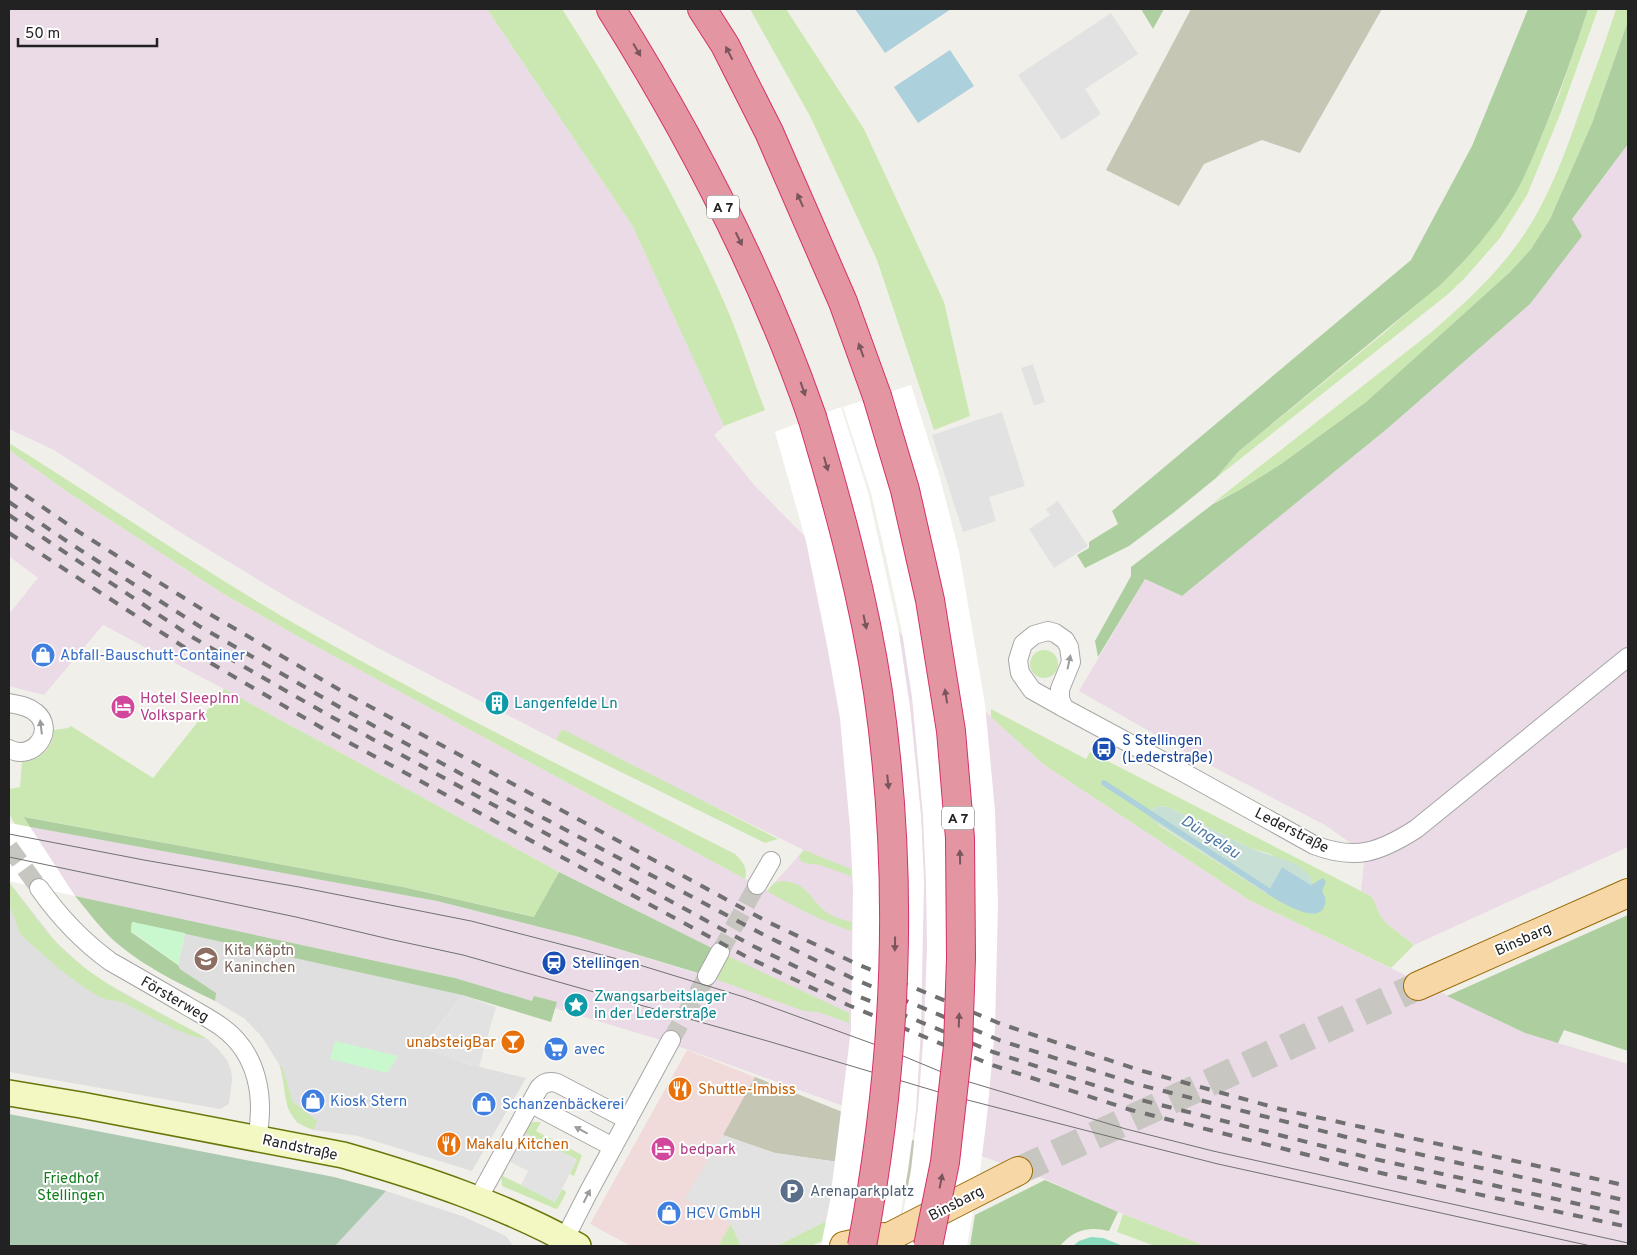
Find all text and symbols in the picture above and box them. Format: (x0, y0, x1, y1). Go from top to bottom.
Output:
scale bar (18, 15, 156, 47)
text: 50 m (25, 25, 60, 44)
one-way arrow (632, 44, 641, 57)
one-way arrow (725, 46, 733, 61)
one-way arrow (795, 193, 803, 207)
road number: A 7 (707, 196, 739, 218)
one-way arrow (735, 232, 743, 247)
one-way arrow (857, 343, 864, 358)
one-way arrow (799, 382, 807, 397)
one-way arrow (823, 456, 831, 471)
one-way arrow (861, 614, 869, 629)
shop icon: Abfall-Bauschutt-Container (30, 642, 56, 668)
place label: Abfall-Bauschutt-Container (60, 647, 245, 666)
one-way arrow (1065, 654, 1073, 670)
one-way arrow (941, 687, 949, 703)
place label: Hotel SleepInn Volkspark (140, 690, 239, 726)
building icon: Langenfelde Ln (484, 690, 510, 716)
hotel icon: Hotel SleepInn Volkspark (110, 694, 136, 720)
place label: Langenfelde Ln (514, 695, 618, 714)
one-way arrow (37, 718, 45, 734)
place label: S Stellingen (Lederstraße) (1122, 732, 1213, 768)
bus stop icon: S Stellingen (Lederstraße) (1091, 736, 1117, 762)
one-way arrow (884, 775, 892, 791)
street label: Lederstraße (1251, 805, 1332, 858)
road number: A 7 (942, 806, 974, 830)
water label: Düngelau (1177, 811, 1243, 864)
one-way arrow (956, 849, 964, 865)
street label: Binsbarg (1492, 920, 1555, 961)
one-way arrow (891, 937, 899, 953)
place label: Kita Käptn Kaninchen (224, 942, 296, 978)
school or university icon: Kita Käptn Kaninchen (193, 946, 219, 972)
station icon: Stellingen (541, 950, 567, 976)
place label: Stellingen (572, 955, 640, 974)
street label: Försterweg (137, 973, 212, 1027)
place label: Zwangsarbeitslager in der Lederstraße (594, 988, 727, 1024)
place icon: Zwangsarbeitslager in der Lederstraße (563, 992, 589, 1018)
one-way arrow (955, 1012, 963, 1028)
bar icon: unabsteigBar (500, 1029, 526, 1055)
place label: unabsteigBar (406, 1034, 496, 1053)
supermarket icon: avec (543, 1036, 569, 1062)
place label: avec (574, 1041, 605, 1060)
restaurant icon: Shuttle-Imbiss (667, 1076, 693, 1102)
place label: Shuttle-Imbiss (698, 1081, 796, 1100)
shop icon: Kiosk Stern (300, 1088, 326, 1114)
shop icon: Schanzenbäckerei (471, 1091, 497, 1117)
place label: Kiosk Stern (330, 1093, 407, 1112)
place label: Schanzenbäckerei (502, 1096, 624, 1115)
one-way arrow (573, 1126, 588, 1134)
street label: Randstraße (260, 1131, 339, 1166)
restaurant icon: Makalu Kitchen (436, 1131, 462, 1157)
place label: Makalu Kitchen (466, 1136, 569, 1155)
hotel icon: bedpark (650, 1136, 676, 1162)
place label: bedpark (680, 1141, 736, 1160)
park label: Friedhof Stellingen (37, 1170, 105, 1206)
one-way arrow (938, 1173, 946, 1189)
parking icon: Arenaparkplatz (779, 1178, 805, 1204)
street label: Binsbarg (926, 1182, 988, 1226)
place label: Arenaparkplatz (810, 1183, 914, 1202)
one-way arrow (583, 1188, 591, 1203)
shop icon: HCV GmbH (656, 1200, 682, 1226)
place label: HCV GmbH (686, 1205, 761, 1224)

